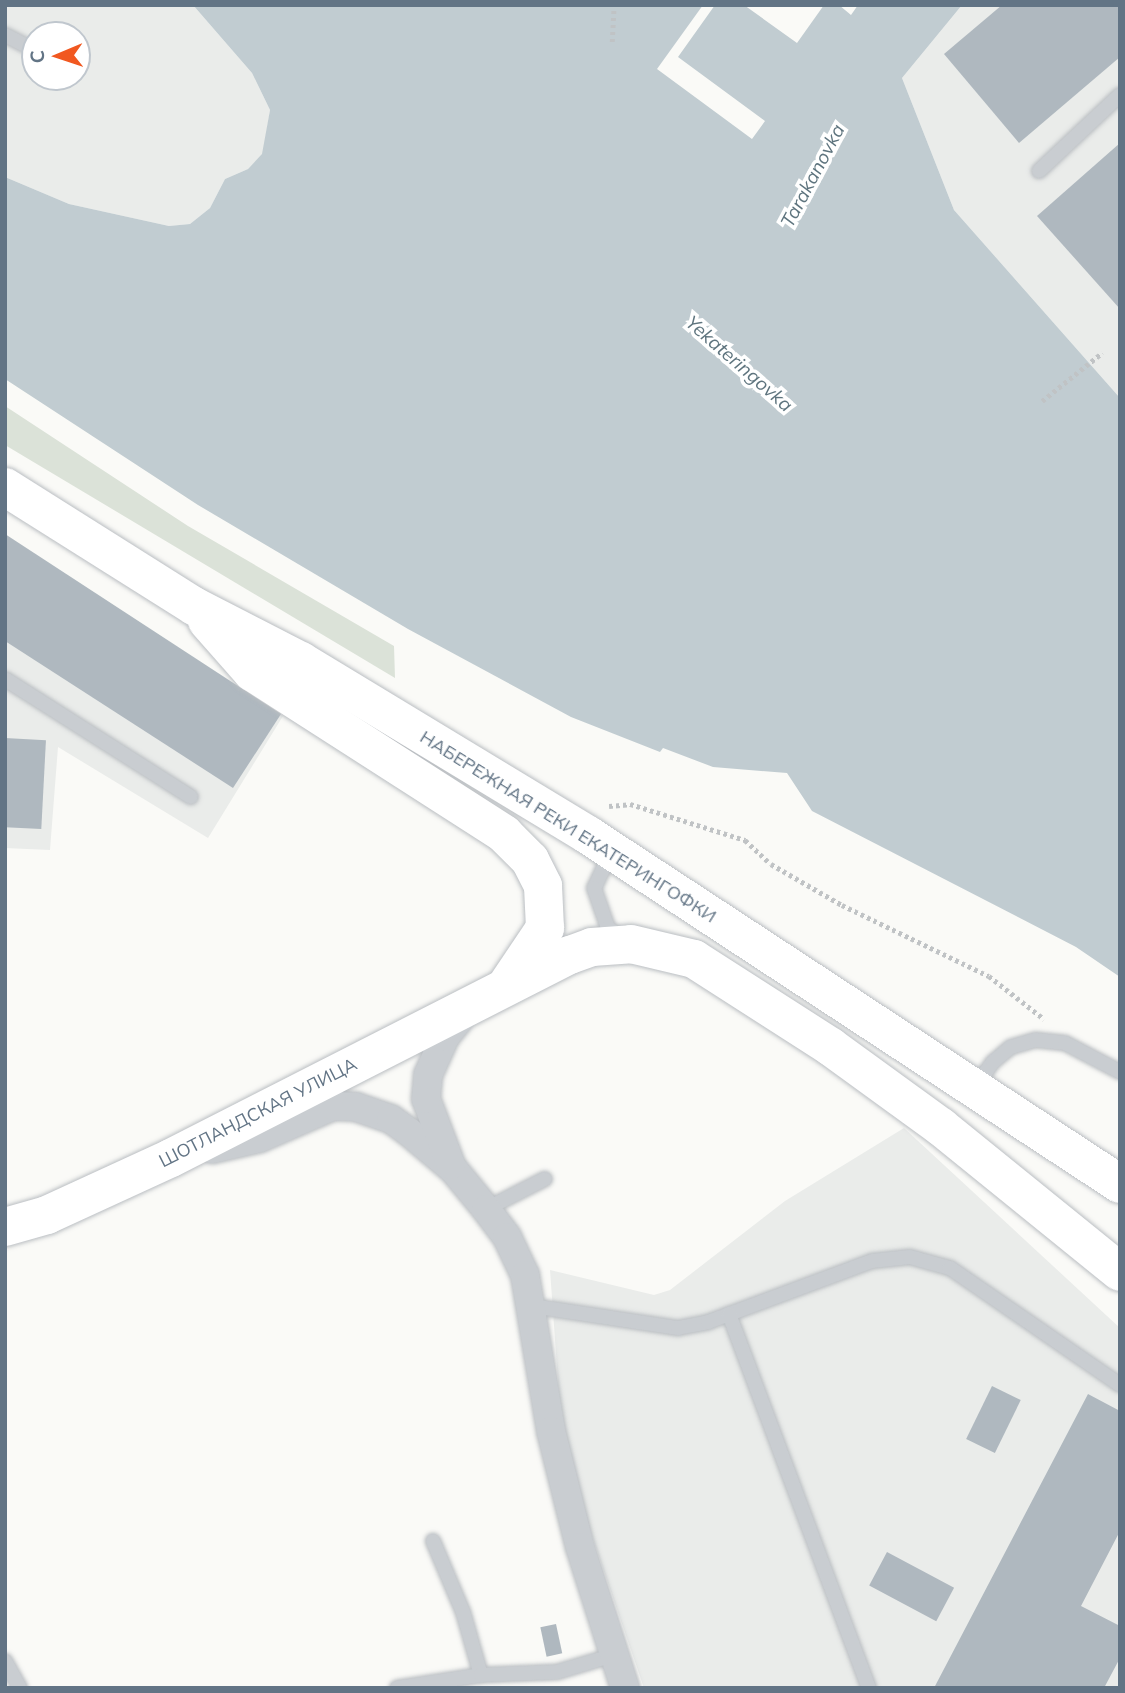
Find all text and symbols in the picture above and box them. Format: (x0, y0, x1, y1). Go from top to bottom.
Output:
north arrow (21, 21, 91, 91)
text: С (25, 50, 49, 64)
water label: Tarakanovka (776, 120, 850, 232)
water label: Yekateringovka (681, 311, 797, 417)
street label: НАБЕРЕЖНАЯ РЕКИ ЕКАТЕРИНГОФКИ (416, 726, 720, 928)
street label: ШОТЛАНДСКАЯ УЛИЦА (155, 1054, 361, 1172)

